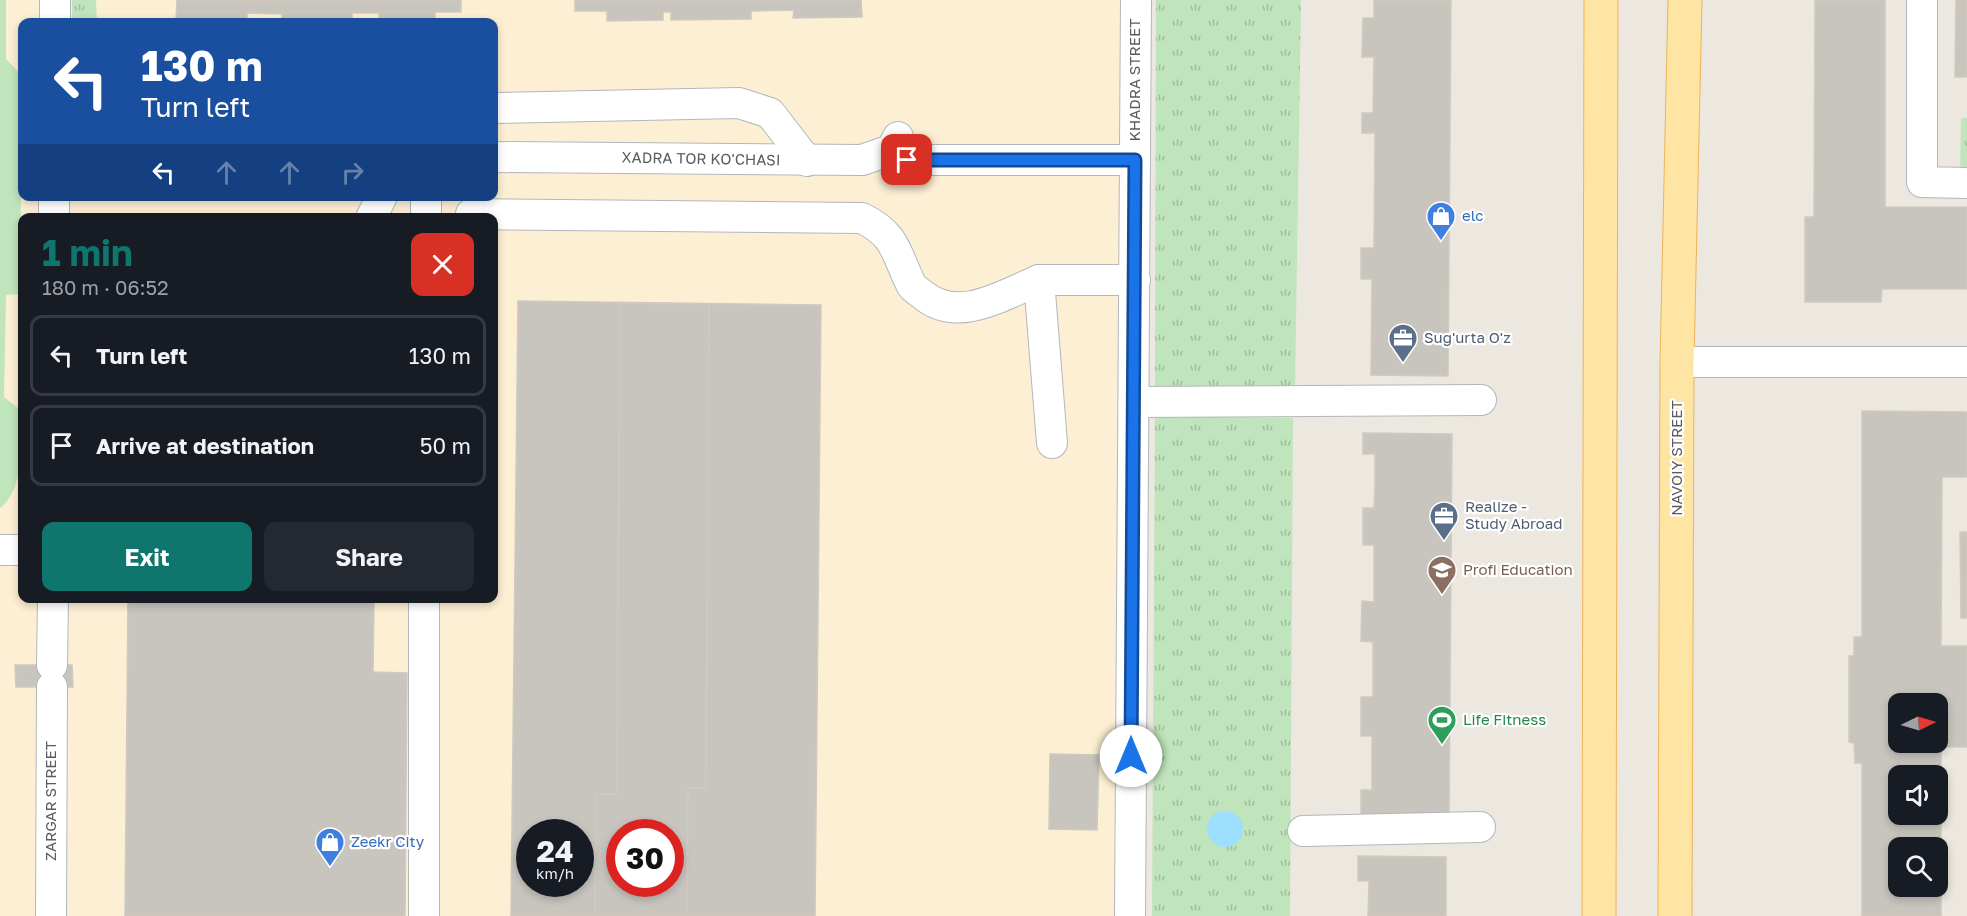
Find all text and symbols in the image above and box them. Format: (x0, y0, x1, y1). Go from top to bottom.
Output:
street label: KHADRA STREET (1125, 18, 1143, 142)
text: 130 m (141, 40, 263, 90)
icon: left (42, 42, 120, 120)
text: Turn left (141, 91, 250, 123)
pin (881, 134, 932, 185)
icon: arrive (890, 143, 923, 176)
street label: XADRA TOR KO'CHASI (621, 148, 781, 168)
icon: left (147, 156, 180, 189)
icon: ahead (210, 156, 243, 189)
icon: ahead (273, 156, 306, 189)
icon: right (336, 156, 369, 189)
shop icon: elc (1425, 200, 1457, 242)
place label: elc (1462, 206, 1484, 224)
text: 1 min (42, 231, 133, 274)
button: close (411, 233, 474, 296)
text: 180 m · 06:52 (42, 275, 169, 299)
office icon: Sug'urta O'z (1387, 322, 1419, 364)
place label: Sug'urta O'z (1424, 328, 1511, 346)
icon: left (45, 339, 78, 372)
text: Turn left (96, 342, 187, 369)
text: 130 m (409, 342, 471, 369)
street label: NAVOIY STREET (1667, 400, 1685, 516)
icon: arrive (45, 429, 78, 462)
text: Arrive at destination (96, 432, 314, 459)
text: 50 m (420, 432, 471, 459)
place label: Realize - Study Abroad (1465, 497, 1562, 532)
office icon: Realize - Study Abroad (1428, 500, 1460, 542)
button: Exit (42, 522, 252, 591)
button: Share (264, 522, 474, 591)
school or university icon: Profi Education (1426, 554, 1458, 596)
place label: Profi Education (1463, 560, 1573, 578)
north arrow (1888, 693, 1948, 753)
map controls (1888, 693, 1948, 897)
sports icon: Life Fitness (1426, 704, 1458, 746)
place label: Life Fitness (1463, 710, 1546, 728)
position arrow (1099, 724, 1163, 788)
street label: ZARGAR STREET (41, 741, 59, 861)
button: sound (1888, 765, 1948, 825)
speed limit sign: 30 (606, 819, 684, 897)
shop icon: Zeekr City (314, 826, 346, 868)
place label: Zeekr City (351, 832, 425, 850)
text: 24 (536, 833, 574, 869)
button: search (1888, 837, 1948, 897)
text: km/h (536, 864, 574, 882)

